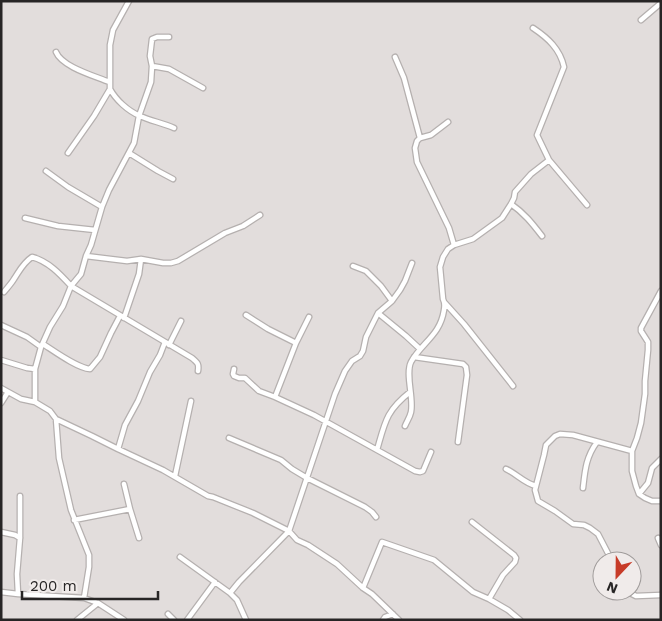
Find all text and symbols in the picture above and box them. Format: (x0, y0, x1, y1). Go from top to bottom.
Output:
north arrow (592, 551, 642, 601)
scale bar (22, 568, 159, 600)
text: 200 m (30, 577, 77, 595)
text: N (604, 579, 620, 597)

